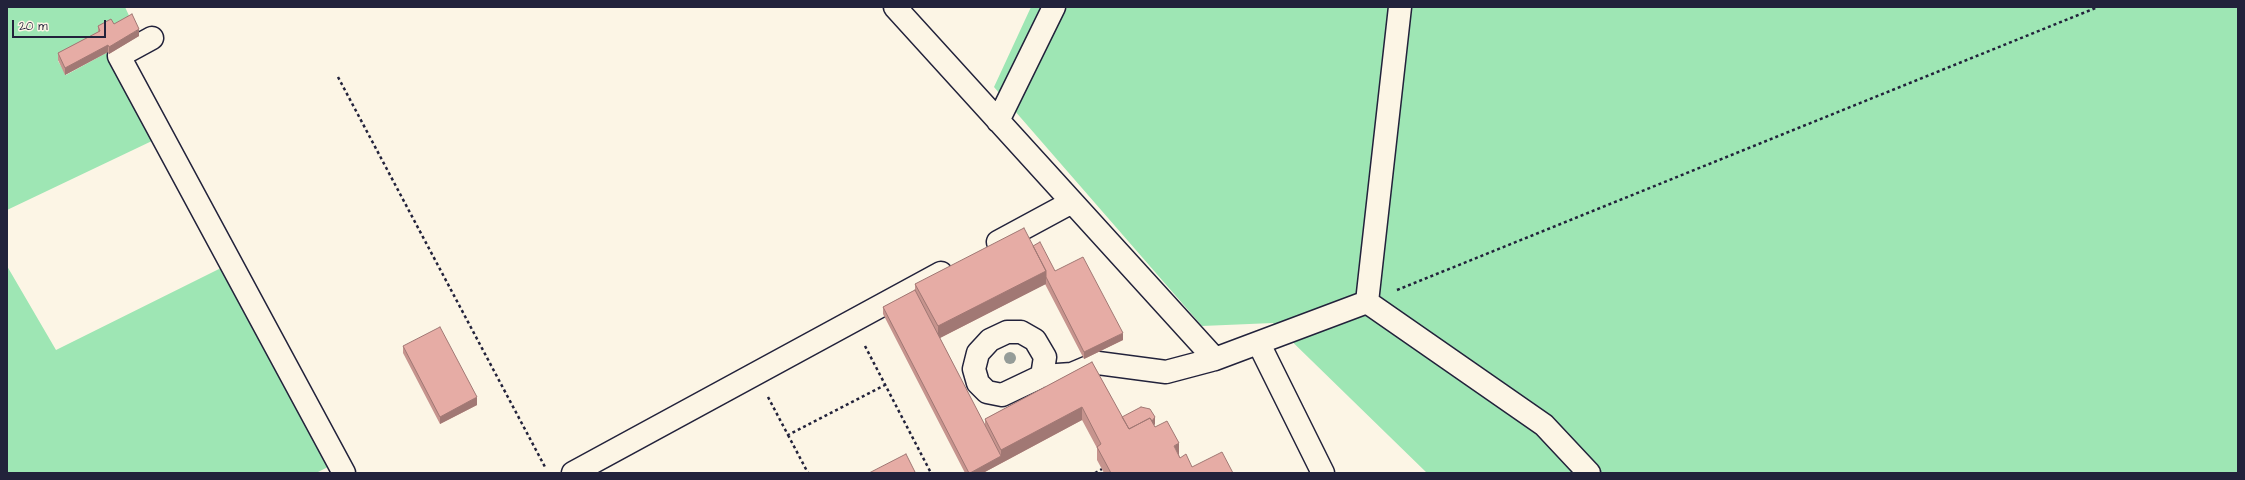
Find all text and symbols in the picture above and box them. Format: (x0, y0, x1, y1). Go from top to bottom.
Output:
scale bar (14, 12, 108, 38)
text: 20 m (19, 18, 48, 35)

